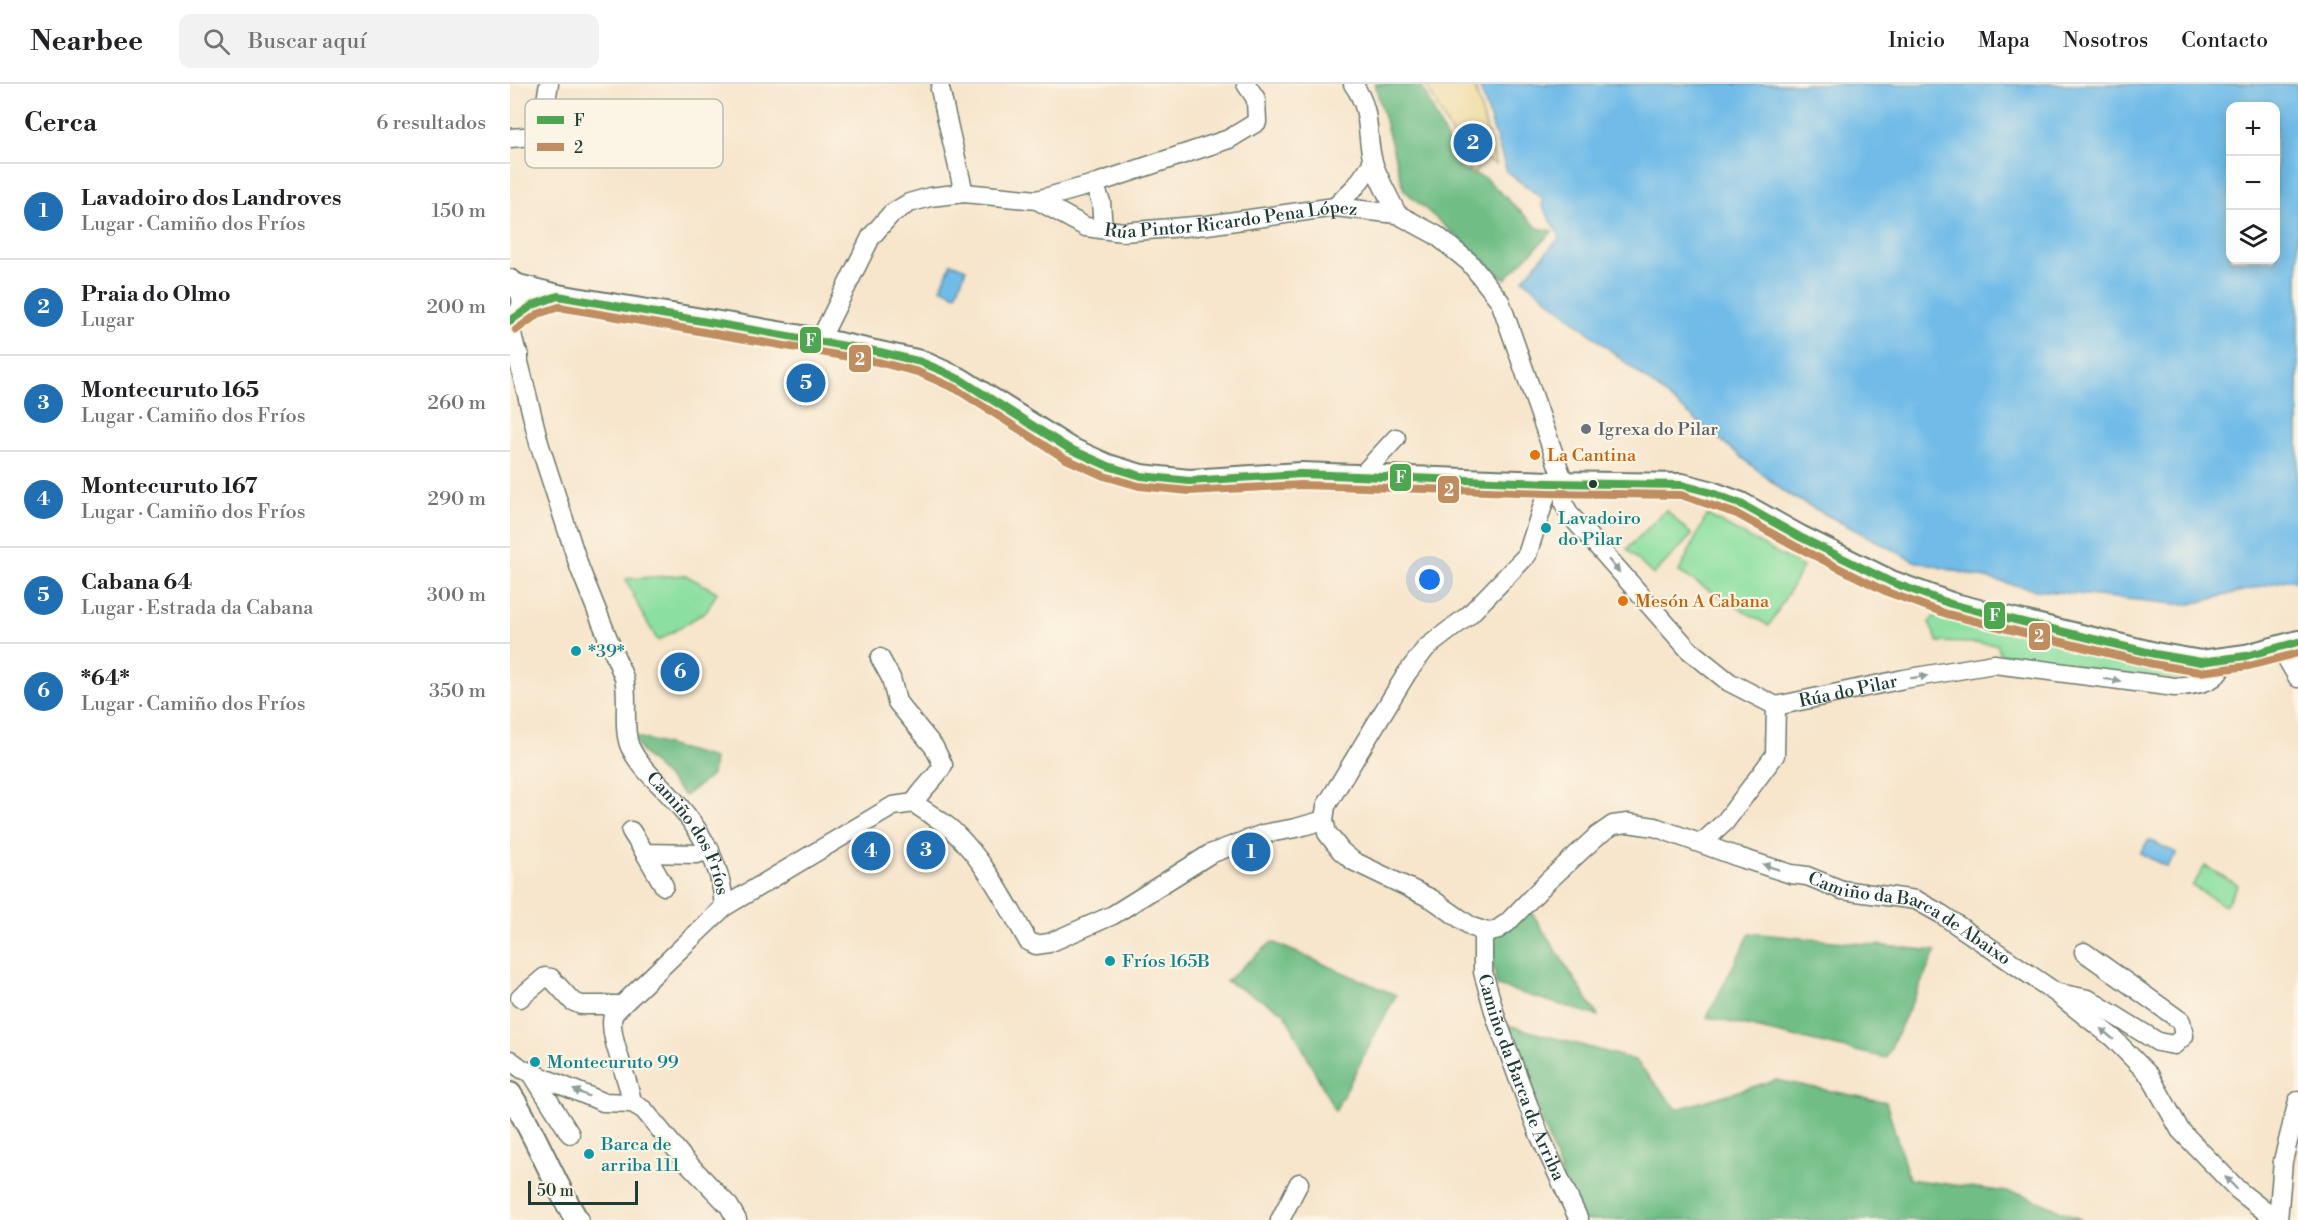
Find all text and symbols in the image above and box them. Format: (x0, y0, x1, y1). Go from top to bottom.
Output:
search box (179, 14, 599, 68)
text: Nearbee (30, 24, 143, 59)
icon: search (200, 25, 233, 58)
text: Buscar aquí (248, 28, 367, 55)
text: Inicio (1888, 28, 1945, 54)
text: Mapa (1978, 28, 2030, 54)
text: Nosotros (2063, 28, 2148, 54)
text: Contacto (2181, 28, 2268, 54)
legend (525, 99, 723, 168)
map controls (2226, 102, 2280, 264)
button: + (2226, 102, 2280, 156)
text: Cerca (24, 107, 97, 139)
text: 6 resultados (376, 111, 486, 136)
text: F (574, 111, 585, 131)
pin: 2 (1454, 120, 1492, 166)
text: 2 (574, 138, 583, 158)
button: − (2226, 156, 2280, 210)
text: Lavadoiro dos Landroves (81, 185, 341, 212)
street label: Rúa Pintor Ricardo Pena López (1103, 195, 1359, 244)
text: 1 (39, 199, 48, 224)
text: 150 m (431, 199, 486, 224)
button: layers (2226, 210, 2280, 264)
text: Lugar · Camiño dos Fríos (81, 212, 306, 237)
text: Praia do Olmo (81, 281, 231, 308)
text: 2 (37, 295, 50, 320)
text: 200 m (426, 295, 486, 320)
text: Lugar (81, 308, 135, 333)
line badge: F (799, 326, 822, 354)
text: F (805, 331, 817, 351)
line badge: 2 (848, 344, 872, 373)
text: 2 (855, 350, 865, 370)
pin: 5 (786, 360, 826, 406)
text: Montecuruto 165 (81, 377, 259, 404)
text: 3 (37, 391, 50, 416)
text: 260 m (428, 391, 486, 416)
text: Lugar · Camiño dos Fríos (81, 404, 306, 429)
place label: Igrexa do Pilar (1598, 418, 1718, 441)
marker: Igrexa do Pilar (1579, 422, 1593, 436)
place label: La Cantina (1547, 444, 1637, 467)
marker: La Cantina (1528, 448, 1542, 462)
line badge: F (1389, 463, 1412, 492)
text: F (1395, 468, 1407, 488)
text: Montecuruto 167 (81, 473, 258, 500)
line badge: 2 (1437, 475, 1460, 504)
unlabelled marker (1587, 478, 1599, 490)
text: 2 (1444, 481, 1454, 501)
text: 4 (37, 487, 50, 512)
text: 290 m (428, 487, 486, 512)
text: Lugar · Camiño dos Fríos (81, 500, 306, 525)
place label: Lavadoiro do Pilar (1558, 507, 1641, 551)
marker: Lavadoiro do Pilar (1539, 521, 1553, 535)
one-way arrow (1607, 558, 1621, 573)
your location (1415, 565, 1444, 594)
text: Cabana 64 (81, 569, 192, 596)
text: 5 (37, 583, 50, 608)
text: 300 m (427, 583, 486, 608)
place label: Mesón A Cabana (1635, 590, 1770, 613)
marker: Mesón A Cabana (1616, 594, 1630, 608)
text: Lugar · Estrada da Cabana (81, 596, 313, 621)
line badge: F (1983, 601, 2006, 630)
text: F (1989, 606, 2001, 626)
line badge: 2 (2028, 622, 2051, 651)
text: 2 (2034, 627, 2044, 647)
place label: *39* (588, 640, 625, 663)
marker: *39* (569, 644, 583, 658)
pin: 6 (660, 650, 700, 694)
text: *64* (81, 665, 130, 692)
street label: Rúa do Pilar (1797, 669, 1900, 712)
one-way arrow (1910, 672, 1929, 681)
one-way arrow (2103, 675, 2122, 684)
text: 6 (37, 679, 50, 704)
text: 350 m (429, 679, 486, 704)
text: Lugar · Camiño dos Fríos (81, 692, 306, 717)
street label: Camiño dos Fríos (642, 767, 734, 897)
pin: 4 (852, 828, 890, 873)
pin: 3 (906, 828, 946, 873)
pin: 1 (1232, 830, 1270, 874)
one-way arrow (1762, 862, 1780, 871)
street label: Camiño da Barca de Abaixo (1805, 866, 2016, 970)
place label: Fríos 165B (1122, 950, 1210, 973)
marker: Fríos 165B (1103, 954, 1117, 968)
street label: Camiño da Barca de Arriba (1473, 971, 1571, 1185)
one-way arrow (2100, 1028, 2115, 1041)
place label: Montecuruto 99 (547, 1051, 679, 1074)
marker: Montecuruto 99 (528, 1055, 542, 1069)
one-way arrow (572, 1088, 590, 1097)
place label: Barca de arriba 111 (600, 1133, 680, 1177)
marker: Barca de arriba 111 (582, 1147, 596, 1161)
one-way arrow (2224, 1176, 2238, 1190)
scale bar (528, 1178, 638, 1206)
text: 50 m (537, 1181, 574, 1201)

